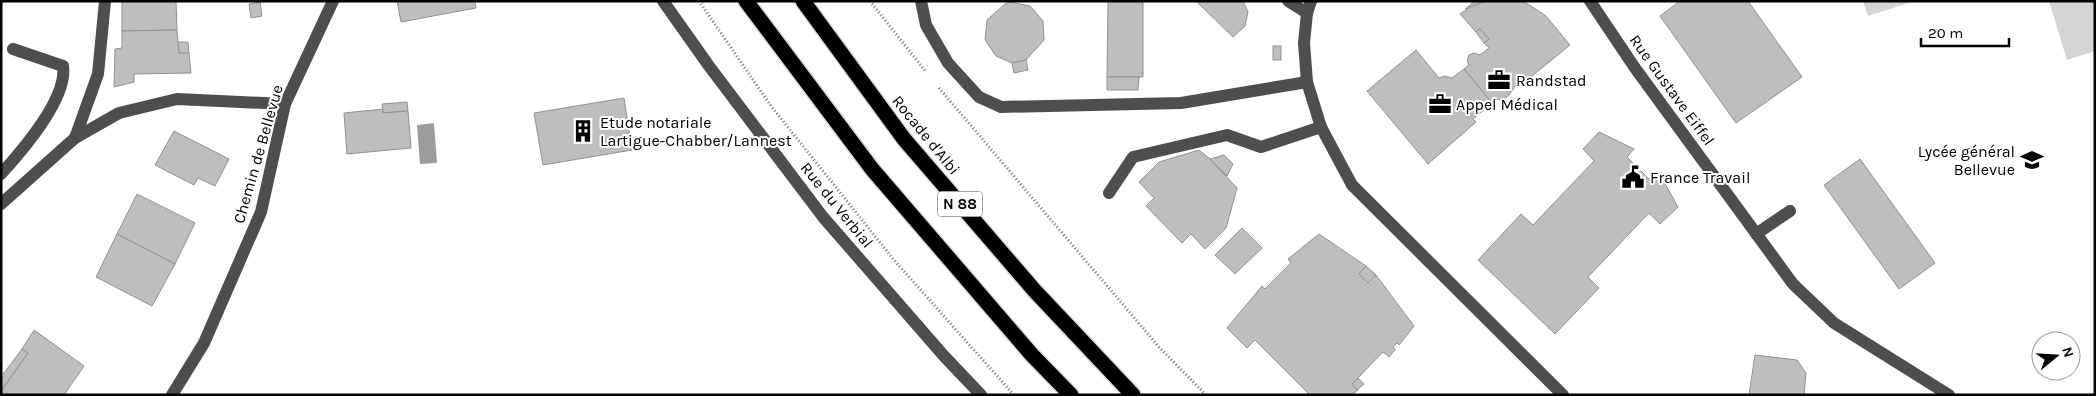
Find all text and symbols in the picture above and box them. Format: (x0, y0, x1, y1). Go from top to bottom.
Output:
scale bar (1921, 15, 2008, 47)
text: 20 m (1928, 24, 1963, 42)
street label: Rue Gustave Eiffel (1625, 31, 1719, 149)
office icon: Randstad (1486, 67, 1512, 93)
place label: Randstad (1516, 71, 1586, 90)
street label: Chemin de Bellevue (229, 82, 287, 226)
street label: Rocade d'Albi (888, 91, 964, 179)
office icon: Appel Médical (1427, 91, 1453, 117)
place label: Appel Médical (1456, 95, 1558, 114)
place label: Etude notariale Lartigue-Chabber/Lannest (600, 113, 792, 150)
building icon: Etude notariale Lartigue-Chabber/Lannest (570, 118, 596, 144)
place label: Lycée général Bellevue (1918, 142, 2015, 179)
school or university icon: Lycée général Bellevue (2019, 147, 2045, 173)
street label: Rue du Verbial (797, 158, 877, 252)
public building icon: France Travail (1620, 164, 1646, 190)
place label: France Travail (1650, 168, 1750, 187)
road number: N 88 (938, 192, 982, 216)
north arrow (2031, 331, 2081, 381)
text: N (2058, 345, 2078, 360)

